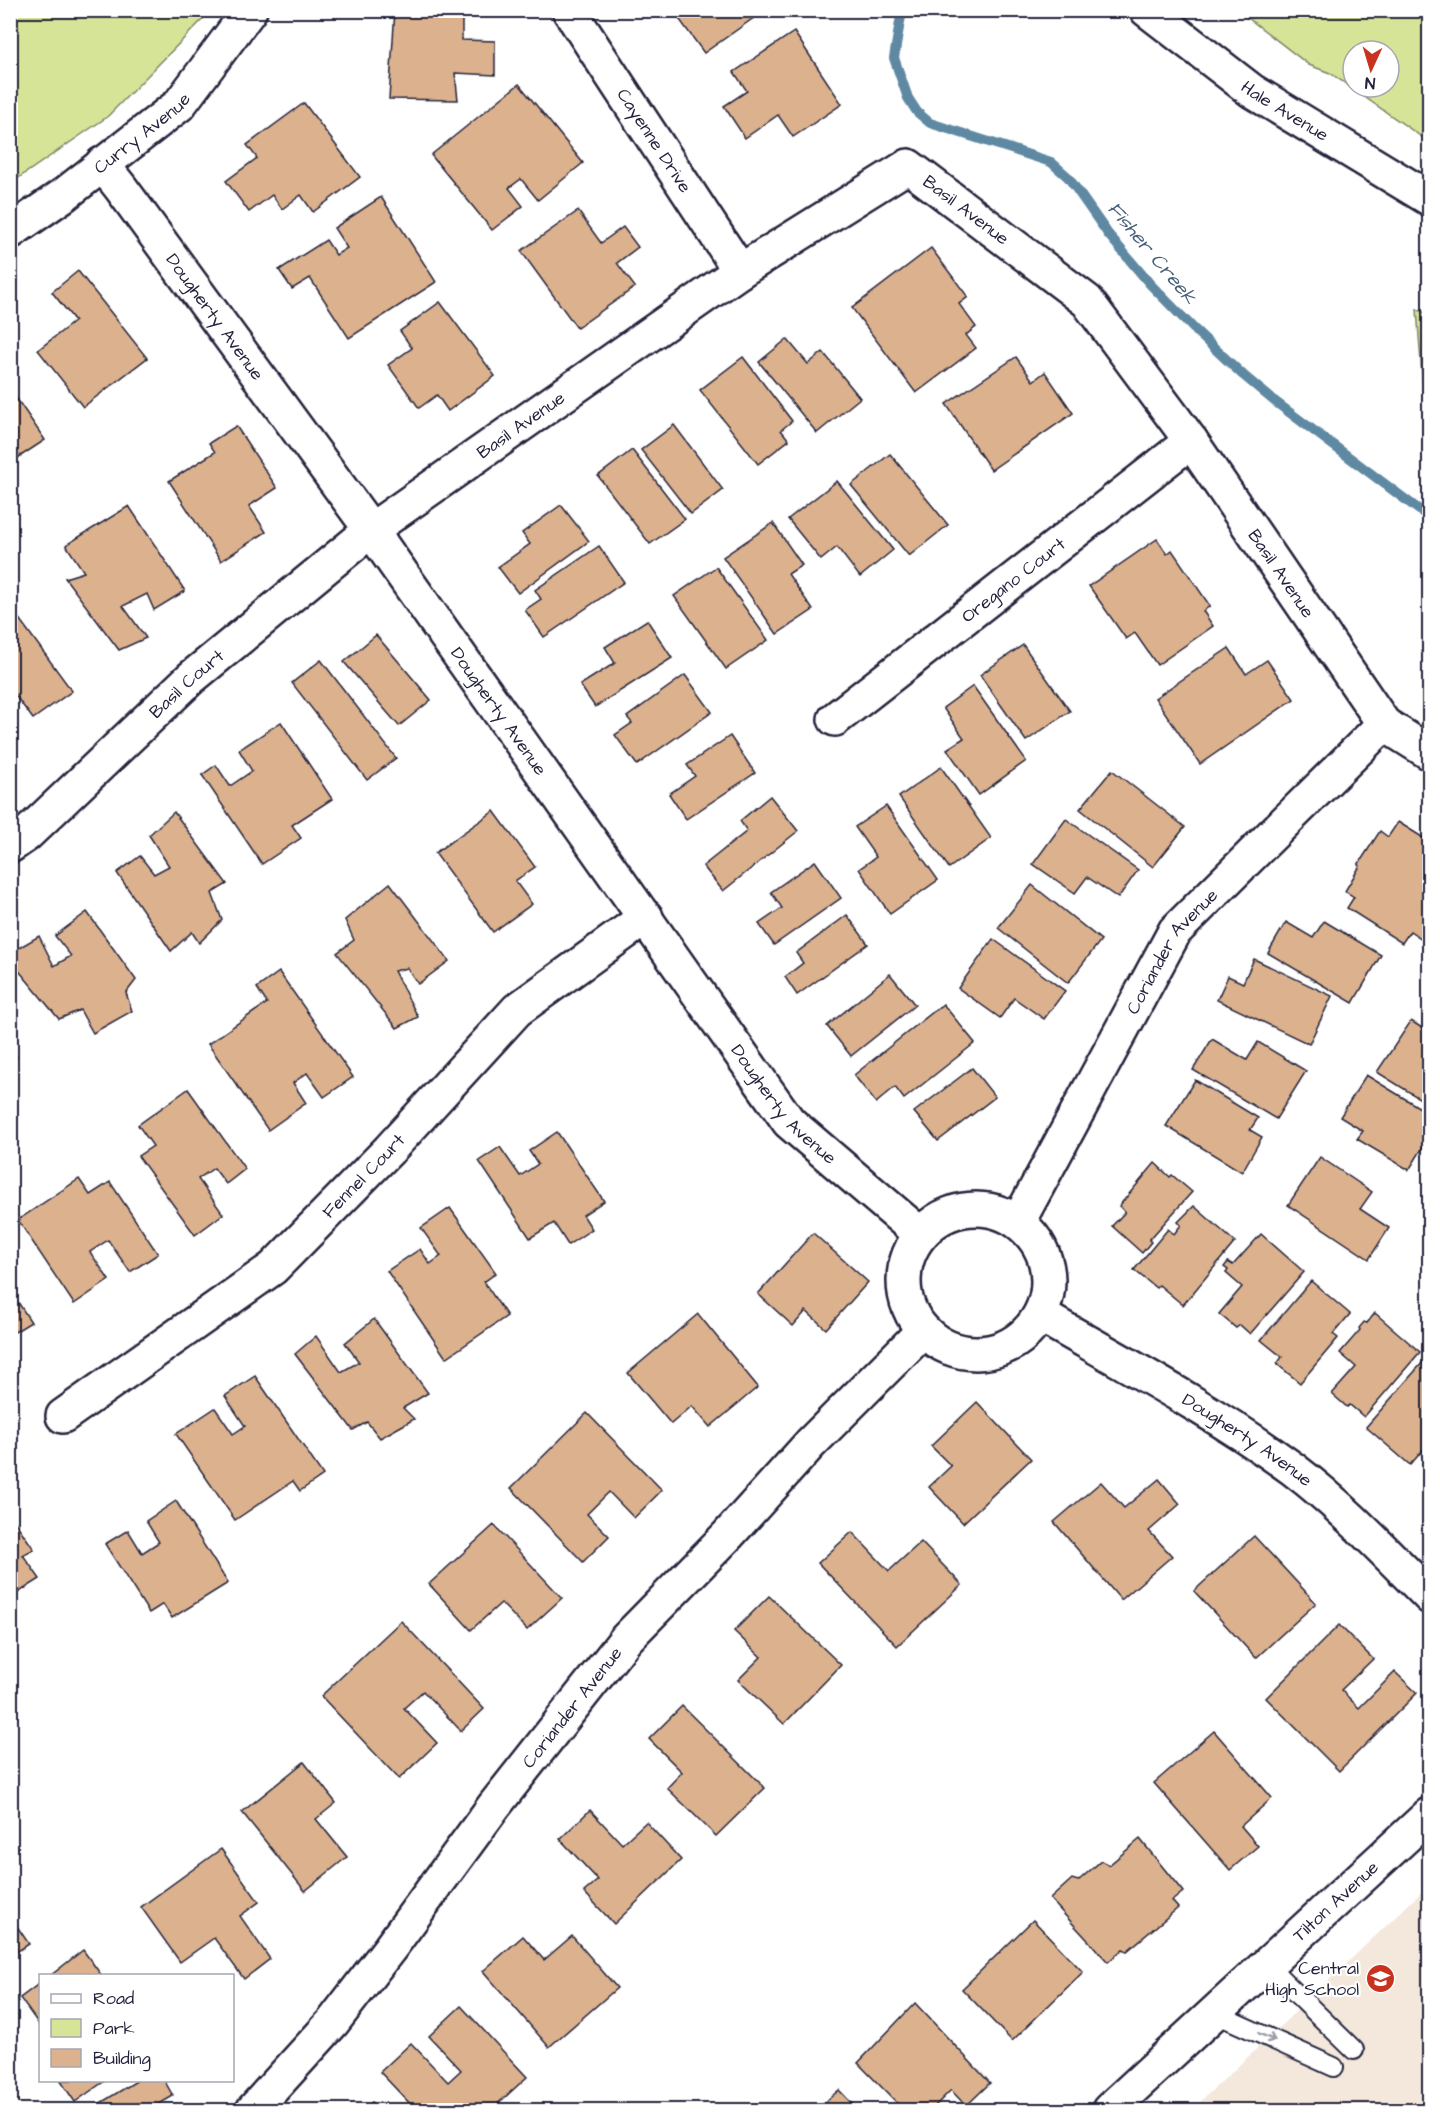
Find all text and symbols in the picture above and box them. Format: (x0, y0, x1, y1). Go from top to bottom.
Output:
north arrow (1341, 39, 1401, 99)
text: N (1364, 72, 1376, 94)
street label: Hale Avenue (1236, 74, 1334, 147)
street label: Cayenne Drive (611, 83, 698, 198)
street label: Curry Avenue (88, 88, 196, 180)
street label: Basil Avenue (918, 169, 1015, 251)
water label: Fisher Creek (1101, 196, 1204, 311)
street label: Dougherty Avenue (160, 248, 270, 386)
street label: Basil Avenue (472, 385, 570, 465)
street label: Basil Avenue (1242, 524, 1321, 623)
street label: Oregano Court (956, 531, 1071, 628)
street label: Dougherty Avenue (445, 642, 553, 781)
street label: Basil Court (143, 643, 230, 724)
street label: Coriander Avenue (1120, 883, 1223, 1019)
street label: Dougherty Avenue (725, 1039, 842, 1170)
street label: Fennel Court (316, 1128, 411, 1224)
street label: Dougherty Avenue (1178, 1387, 1318, 1492)
street label: Coriander Avenue (516, 1641, 628, 1773)
street label: Tilton Avenue (1287, 1855, 1384, 1947)
place label: Central High School (1265, 1956, 1359, 2003)
school or university icon: Central High School (1364, 1962, 1396, 1994)
legend (39, 1974, 234, 2082)
text: Road (93, 1986, 134, 2011)
text: Park (93, 2016, 135, 2041)
one-way arrow (1258, 2032, 1276, 2043)
text: Building (93, 2046, 151, 2072)

